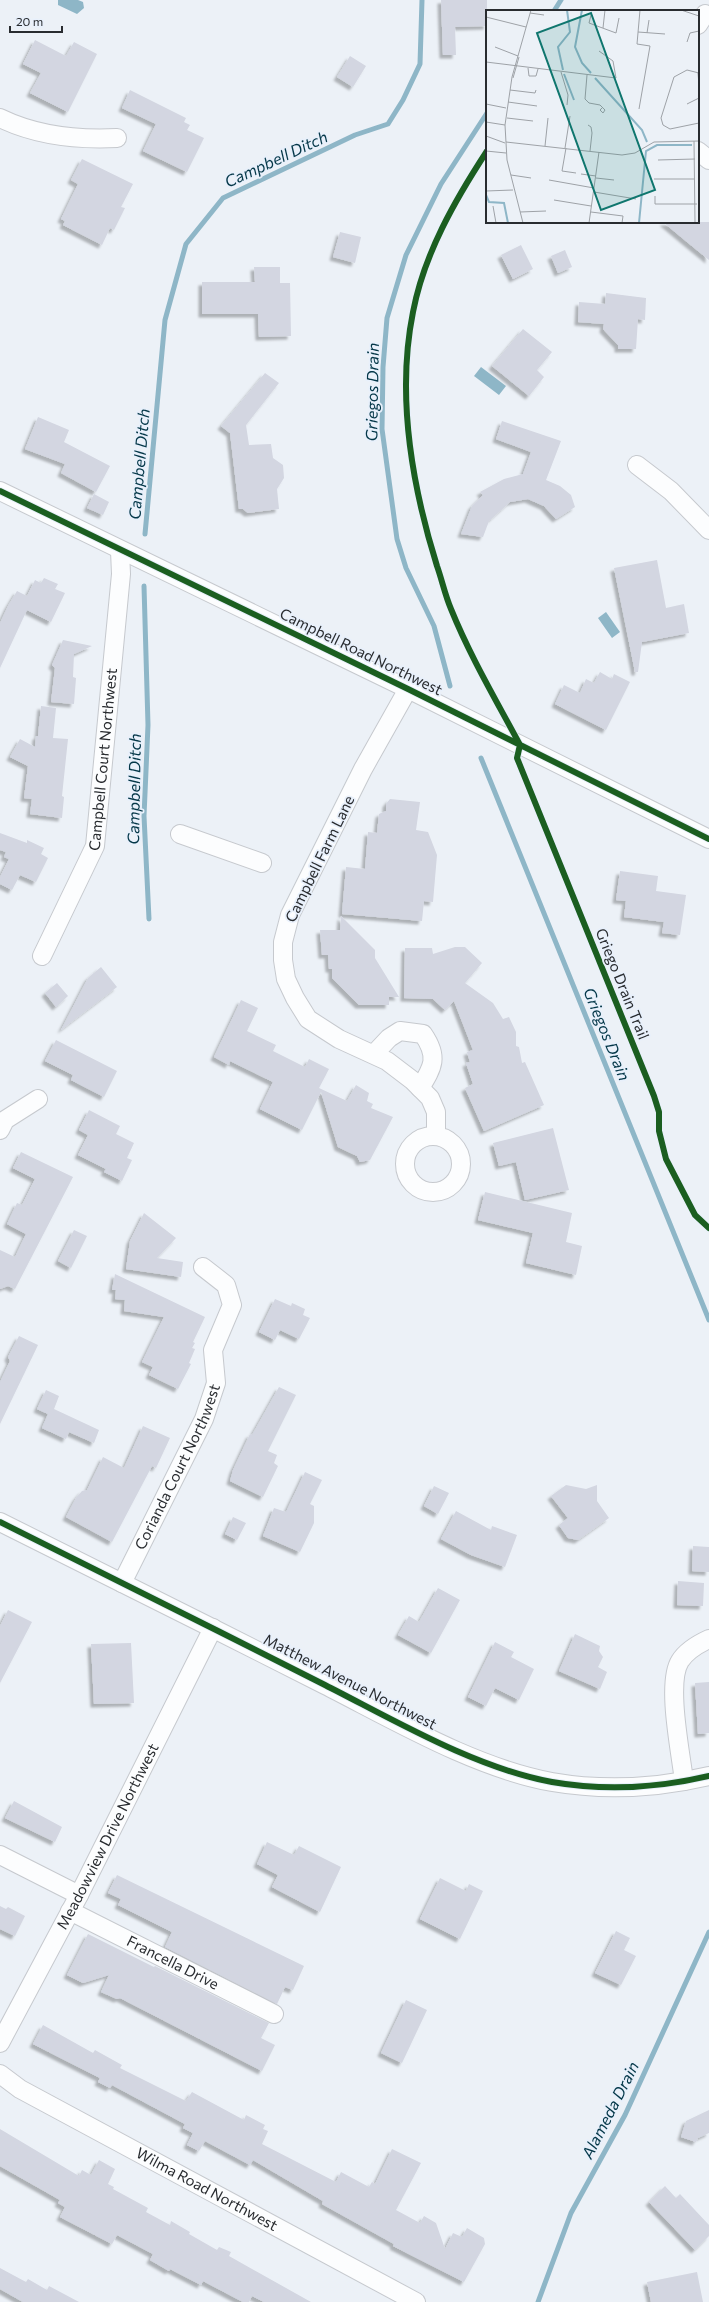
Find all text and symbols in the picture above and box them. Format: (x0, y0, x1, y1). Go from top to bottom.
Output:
scale bar (10, 8, 62, 34)
inset map (486, 10, 699, 223)
text: 20 m (16, 14, 43, 28)
water label: Campbell Ditch (221, 126, 330, 191)
water label: Griegos Drain (361, 343, 382, 441)
water label: Campbell Ditch (124, 408, 153, 520)
street label: Campbell Road Northwest (277, 604, 446, 698)
street label: Campbell Court Northwest (85, 667, 120, 852)
water label: Campbell Ditch (123, 733, 144, 845)
street label: Campbell Farm Lane (281, 792, 358, 925)
street label: Griego Drain Trail (592, 925, 653, 1042)
water label: Griegos Drain (580, 985, 635, 1083)
street label: Corianda Court Northwest (130, 1381, 223, 1552)
street label: Matthew Avenue Northwest (261, 1630, 440, 1733)
street label: Meadowview Drive Northwest (52, 1740, 162, 1932)
street label: Francella Drive (124, 1931, 222, 1993)
water label: Alameda Drain (577, 2058, 642, 2162)
street label: Wilma Road Northwest (133, 2143, 281, 2234)

